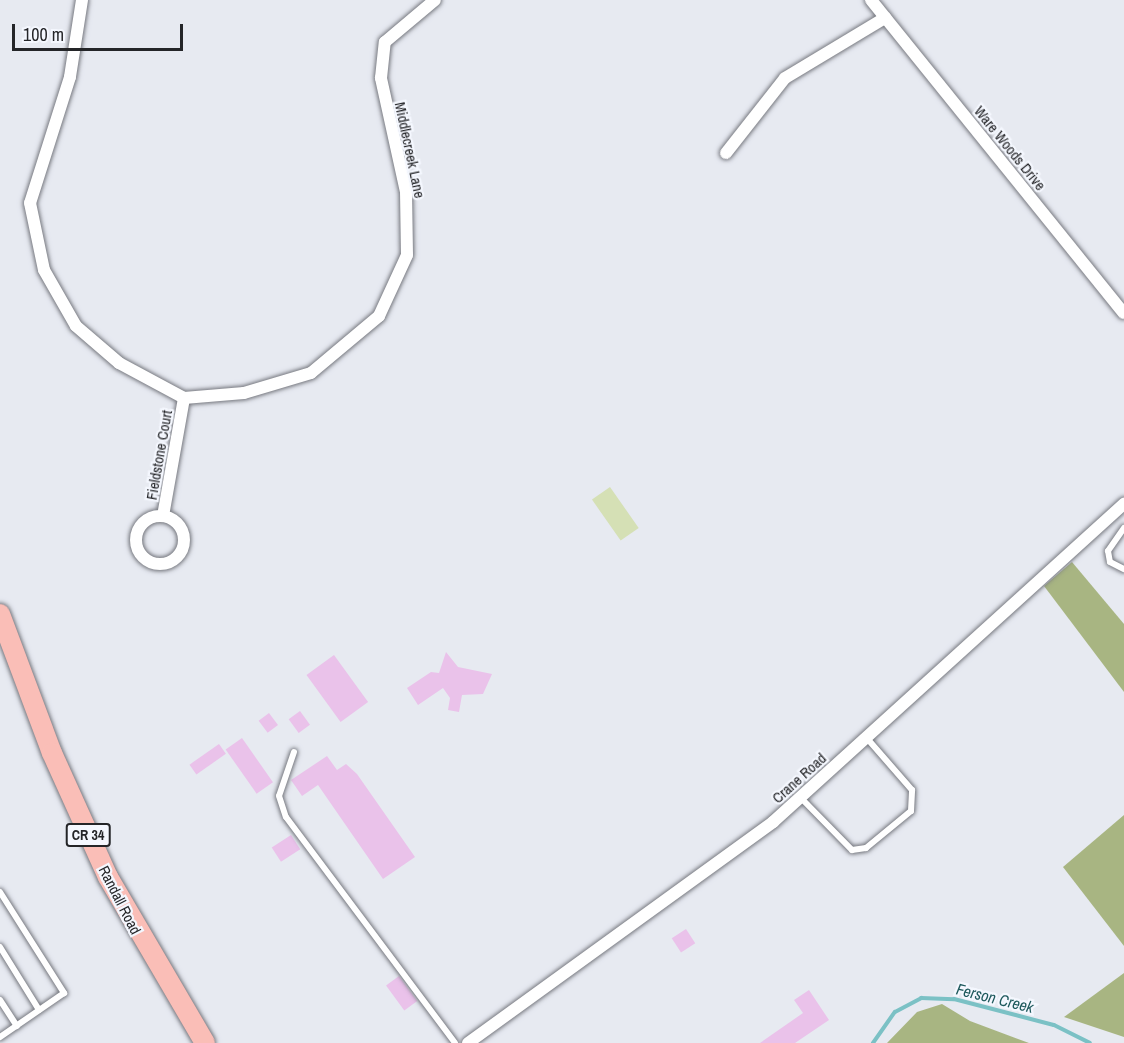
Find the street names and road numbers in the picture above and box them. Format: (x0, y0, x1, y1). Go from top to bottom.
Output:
street label: Middlecreek Lane (391, 100, 429, 200)
street label: Ware Woods Drive (971, 102, 1049, 194)
street label: Fieldstone Court (142, 409, 176, 501)
street label: Crane Road (768, 749, 830, 807)
road number: CR 34 (66, 824, 110, 846)
street label: Randall Road (95, 863, 145, 937)

